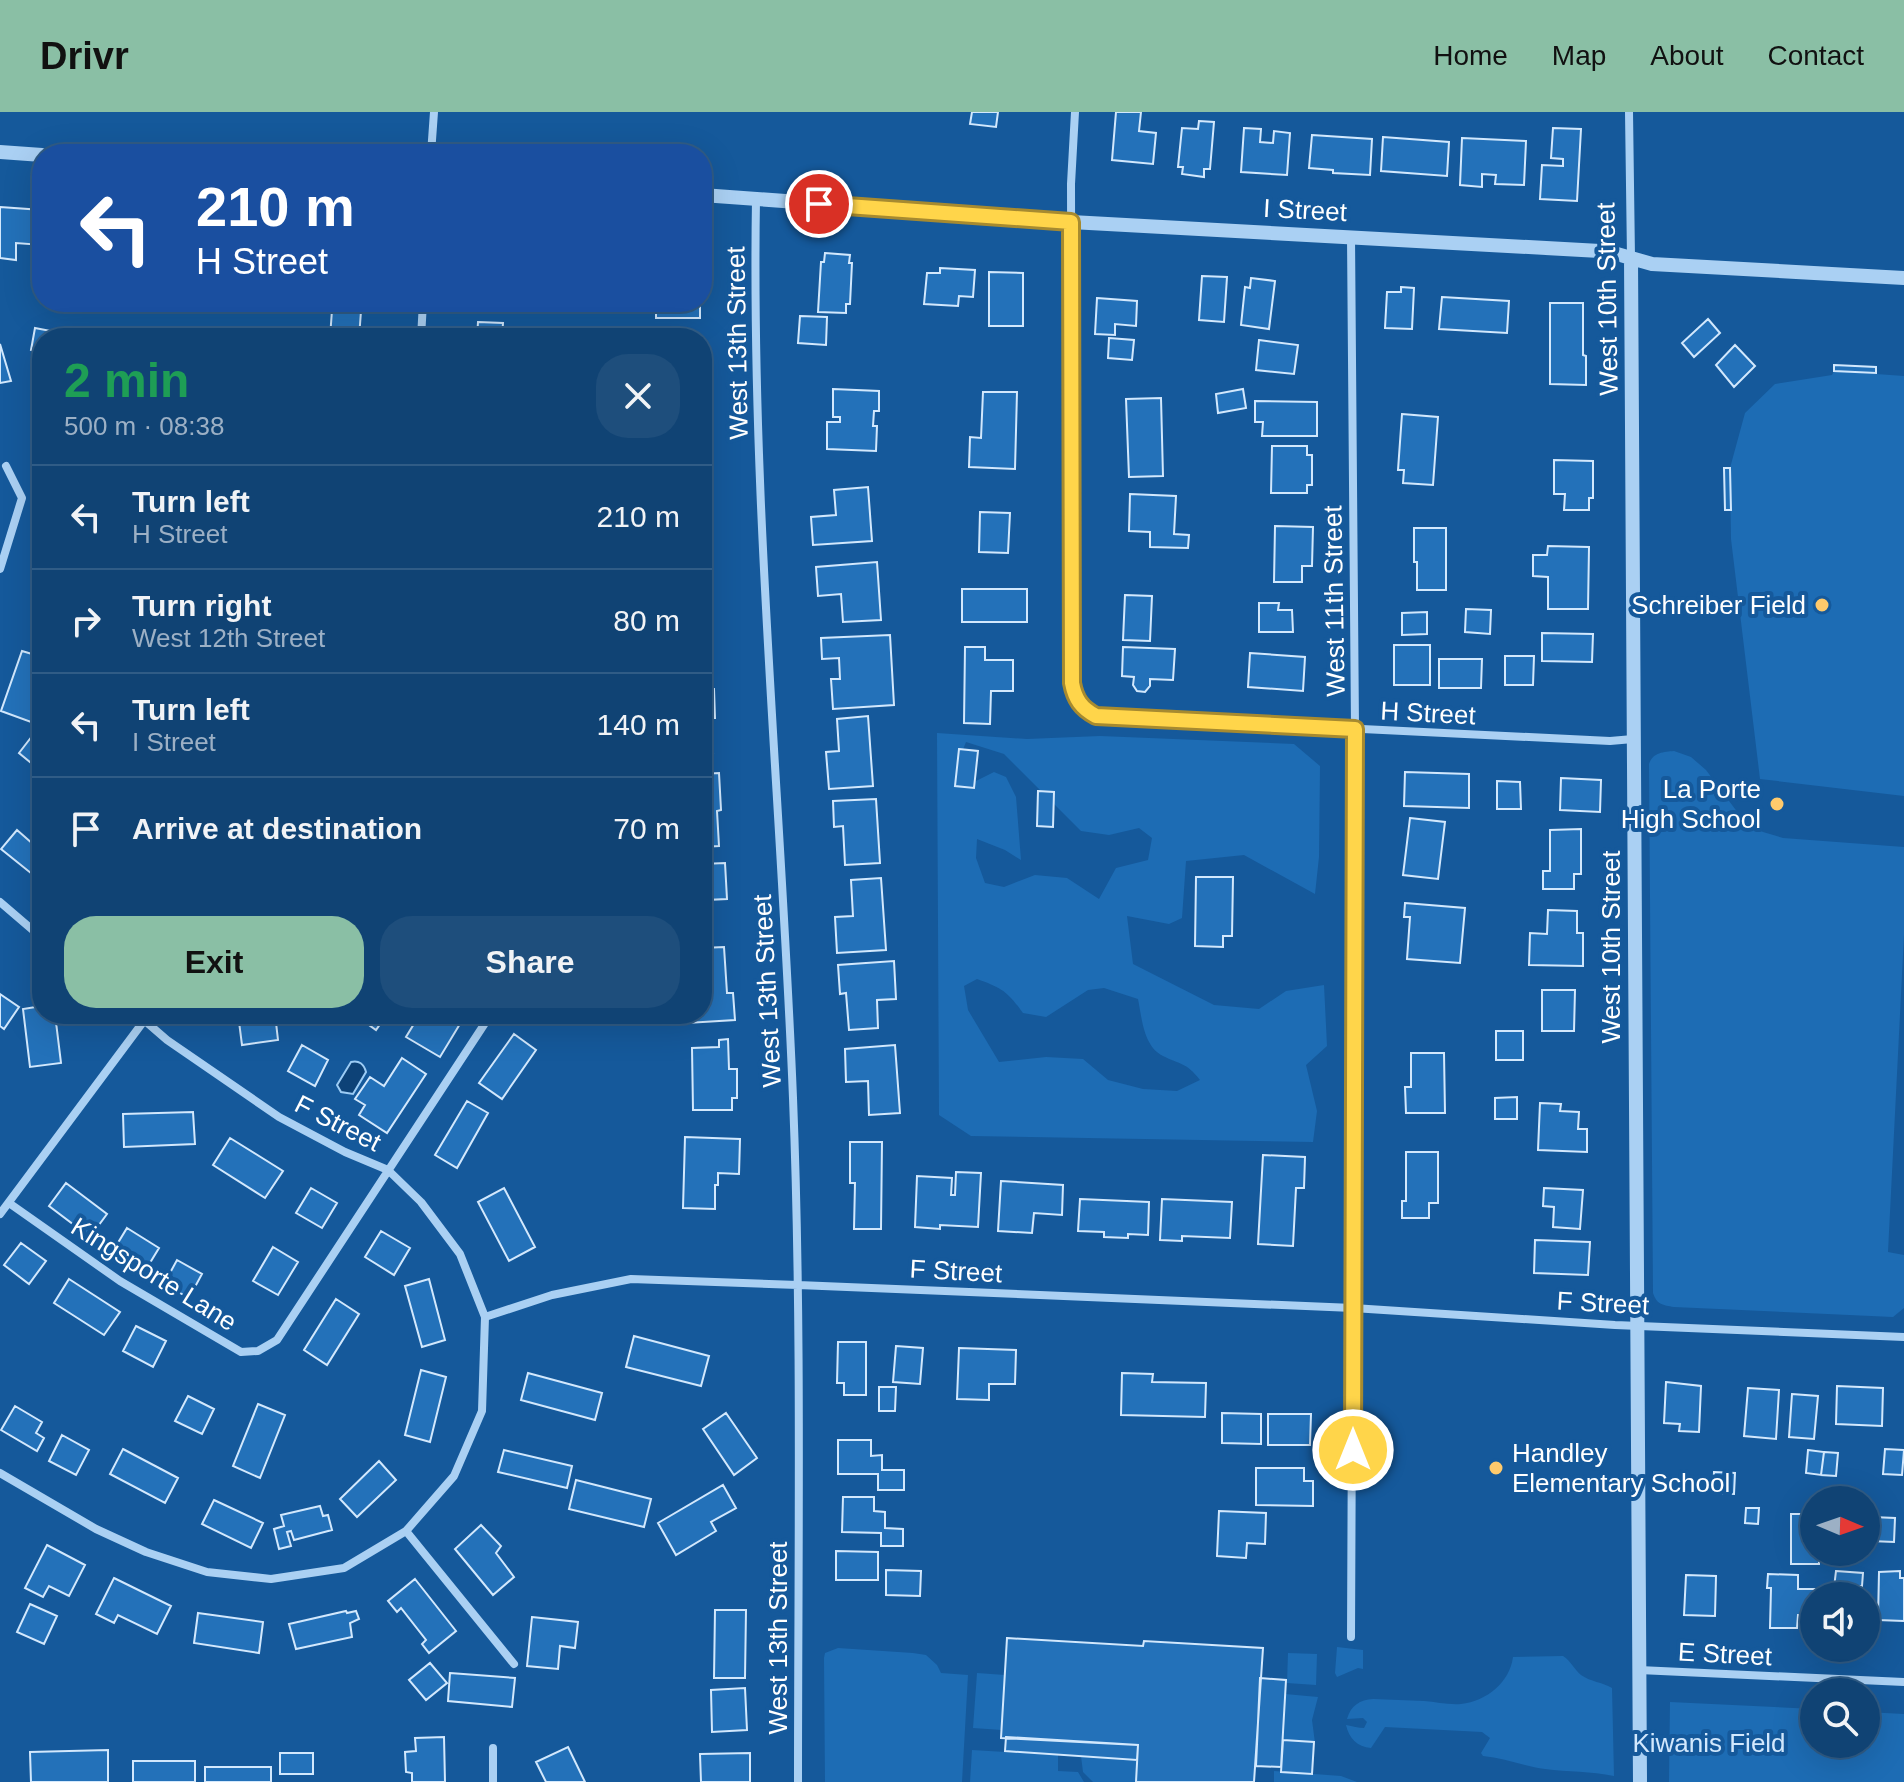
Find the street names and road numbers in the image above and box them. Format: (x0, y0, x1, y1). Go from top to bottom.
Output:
street label: I Street (1262, 193, 1348, 227)
street label: West 10th Street (1590, 201, 1624, 396)
street label: West 13th Street (720, 245, 754, 440)
street label: West 11th Street (1317, 504, 1351, 697)
street label: H Street (1380, 696, 1477, 731)
street label: West 10th Street (1596, 850, 1626, 1044)
street label: West 13th Street (747, 893, 787, 1088)
street label: F Street (290, 1089, 387, 1158)
street label: Kingsporte Lane (66, 1211, 242, 1337)
street label: F Street (909, 1254, 1004, 1288)
street label: F Street (1556, 1286, 1651, 1320)
street label: West 13th Street (763, 1541, 793, 1735)
street label: E Street (1677, 1637, 1773, 1671)

